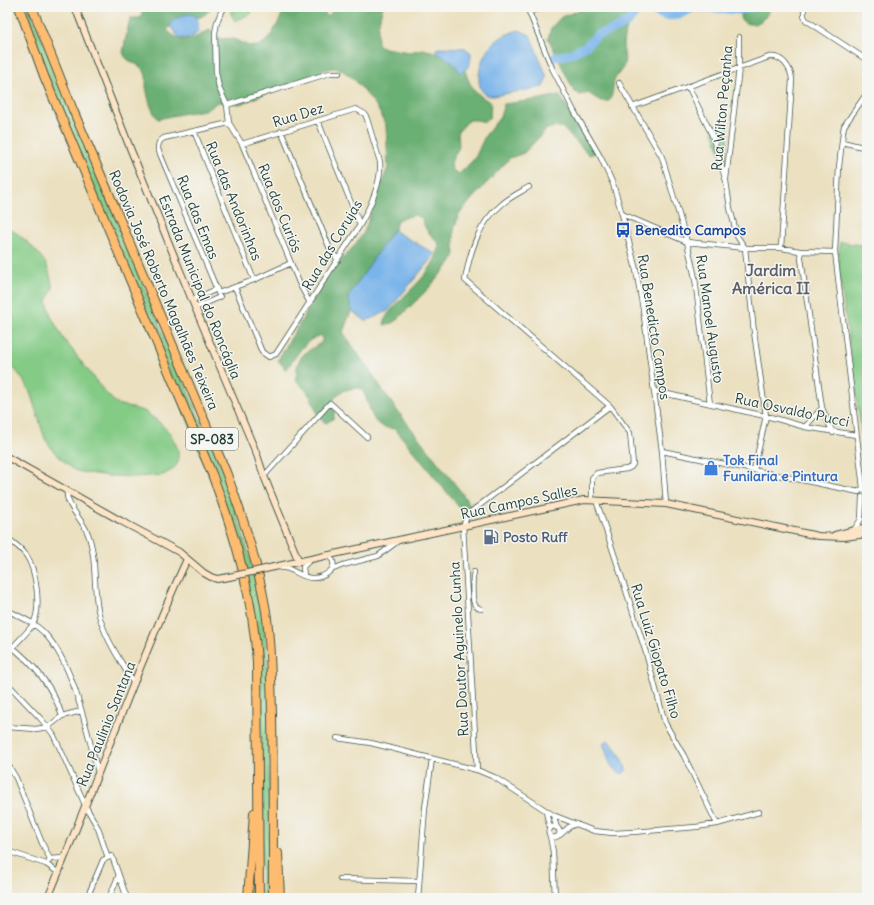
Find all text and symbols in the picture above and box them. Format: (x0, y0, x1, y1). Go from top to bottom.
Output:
street label: Rua Wilton Peçanha (708, 45, 736, 171)
street label: Rua Dez (270, 99, 326, 131)
street label: Rua das Andorinhas (202, 139, 266, 263)
street label: Rua dos Curiós (254, 161, 306, 255)
street label: Rodovia José Roberto Magalhães Teixeira (105, 167, 223, 413)
street label: Rua das Emas (173, 172, 223, 262)
street label: Estrada Municipal do Roncáglia (155, 192, 245, 382)
street label: Rua das Corujas (298, 196, 366, 294)
bus stop icon: Benedito Campos (614, 221, 632, 239)
place label: Benedito Campos (635, 221, 747, 239)
street label: Rua Benedicto Campos (634, 253, 674, 401)
street label: Rua Manoel Augusto (692, 254, 728, 385)
district label: Jardim América II (732, 260, 810, 298)
street label: Rua Osvaldo Pucci (733, 389, 851, 431)
road number: SP-083 (186, 428, 238, 450)
place label: Tok Final Funilaria e Pintura (723, 451, 838, 485)
shop icon: Tok Final Funilaria e Pintura (702, 459, 720, 477)
street label: Rua Campos Salles (459, 481, 579, 523)
fuel station icon: Posto Ruff (482, 528, 500, 546)
place label: Posto Ruff (503, 528, 569, 546)
street label: Rua Doutor Aguinelo Cunha (445, 561, 473, 737)
street label: Rua Luiz Giopato Filho (627, 581, 685, 721)
street label: Rua Paulinio Santana (73, 659, 139, 789)

